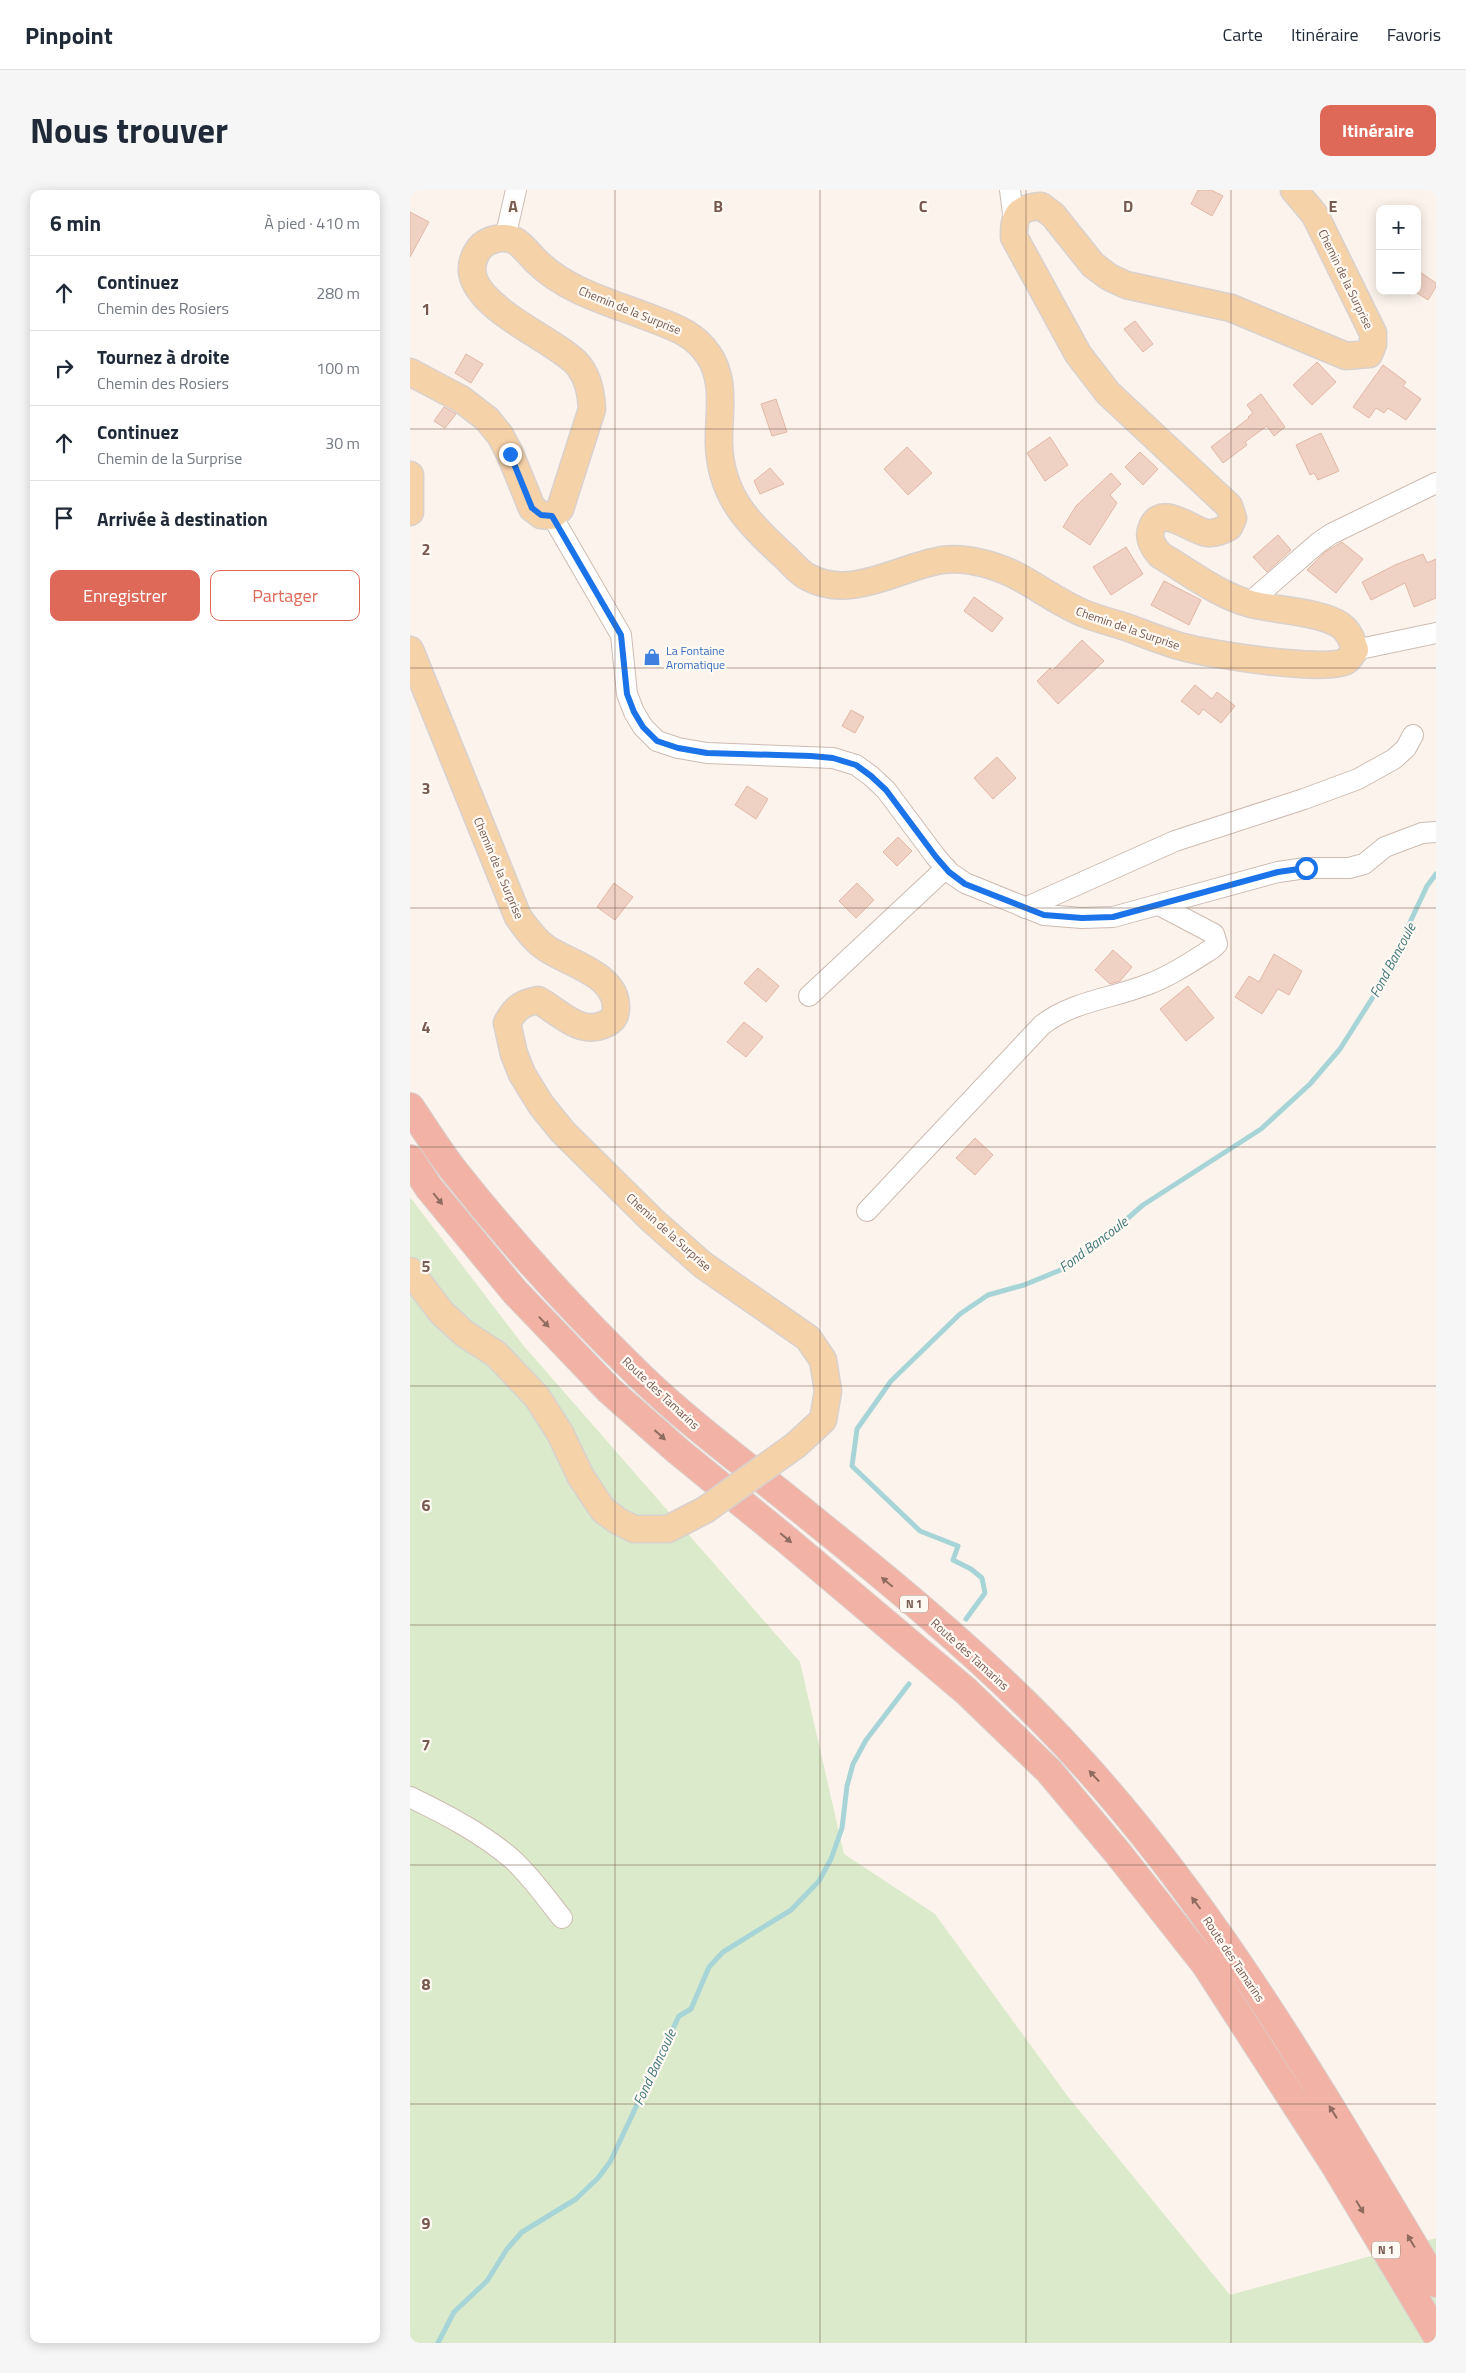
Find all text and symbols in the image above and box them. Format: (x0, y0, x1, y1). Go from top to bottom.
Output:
text: Pinpoint (25, 17, 113, 53)
text: Carte (1222, 21, 1263, 48)
text: Itinéraire (1291, 21, 1359, 48)
text: Favoris (1387, 21, 1441, 48)
text: Nous trouver (30, 103, 228, 157)
button: Itinéraire (1320, 105, 1436, 156)
text: A (508, 194, 518, 218)
text: B (713, 194, 723, 218)
text: C (919, 194, 928, 218)
text: D (1123, 194, 1133, 218)
text: E (1329, 194, 1338, 218)
map controls (1376, 205, 1421, 295)
button: + (1376, 205, 1421, 250)
text: 6 min (50, 207, 101, 239)
text: À pied · 410 m (264, 211, 360, 235)
street label: Chemin de la Surprise (1314, 226, 1378, 332)
button: − (1376, 250, 1421, 295)
text: Continuez (97, 267, 179, 296)
icon: ahead (50, 279, 78, 307)
text: 280 m (316, 281, 360, 305)
street label: Chemin de la Surprise (576, 281, 684, 339)
text: Chemin des Rosiers (97, 296, 229, 320)
text: 1 (422, 297, 430, 321)
text: Tournez à droite (97, 342, 229, 371)
icon: right (50, 354, 78, 382)
text: 100 m (316, 356, 360, 380)
text: Chemin des Rosiers (97, 371, 229, 395)
text: Continuez (97, 417, 179, 446)
icon: ahead (50, 429, 78, 457)
text: 30 m (325, 431, 360, 455)
route end (499, 443, 522, 466)
text: Chemin de la Surprise (97, 446, 242, 470)
icon: arrive (50, 504, 78, 532)
text: Arrivée à destination (97, 504, 268, 533)
text: 2 (422, 537, 430, 561)
button: Enregistrer (50, 570, 200, 621)
button: Partager (210, 570, 360, 621)
street label: Chemin de la Surprise (1073, 601, 1183, 655)
place label: La Fontaine Aromatique (666, 641, 725, 674)
shop icon: La Fontaine Aromatique (642, 647, 662, 667)
text: 3 (422, 776, 430, 800)
street label: Chemin de la Surprise (469, 814, 529, 922)
route start (1295, 857, 1318, 880)
water label: Fond Bancoule (1364, 918, 1421, 1001)
text: 4 (422, 1015, 431, 1039)
street label: Chemin de la Surprise (622, 1188, 716, 1276)
one-way arrow (433, 1192, 444, 1205)
water label: Fond Bancoule (1054, 1210, 1133, 1277)
text: 5 (422, 1254, 431, 1278)
one-way arrow (538, 1316, 550, 1328)
street label: Route des Tamarins (618, 1352, 704, 1434)
one-way arrow (654, 1429, 666, 1441)
text: 6 (422, 1493, 431, 1517)
one-way arrow (779, 1533, 792, 1544)
one-way arrow (881, 1576, 894, 1587)
road number: N 1 (900, 1596, 928, 1612)
street label: Route des Tamarins (927, 1614, 1014, 1695)
text: 7 (422, 1733, 430, 1757)
one-way arrow (1088, 1771, 1100, 1783)
one-way arrow (1191, 1896, 1201, 1910)
street label: Route des Tamarins (1198, 1912, 1270, 2006)
text: 8 (422, 1972, 431, 1996)
water label: Fond Bancoule (627, 2024, 681, 2108)
one-way arrow (1328, 2106, 1337, 2119)
one-way arrow (1356, 2201, 1365, 2214)
text: 9 (422, 2211, 431, 2235)
one-way arrow (1406, 2235, 1415, 2248)
road number: N 1 (1372, 2242, 1400, 2258)

